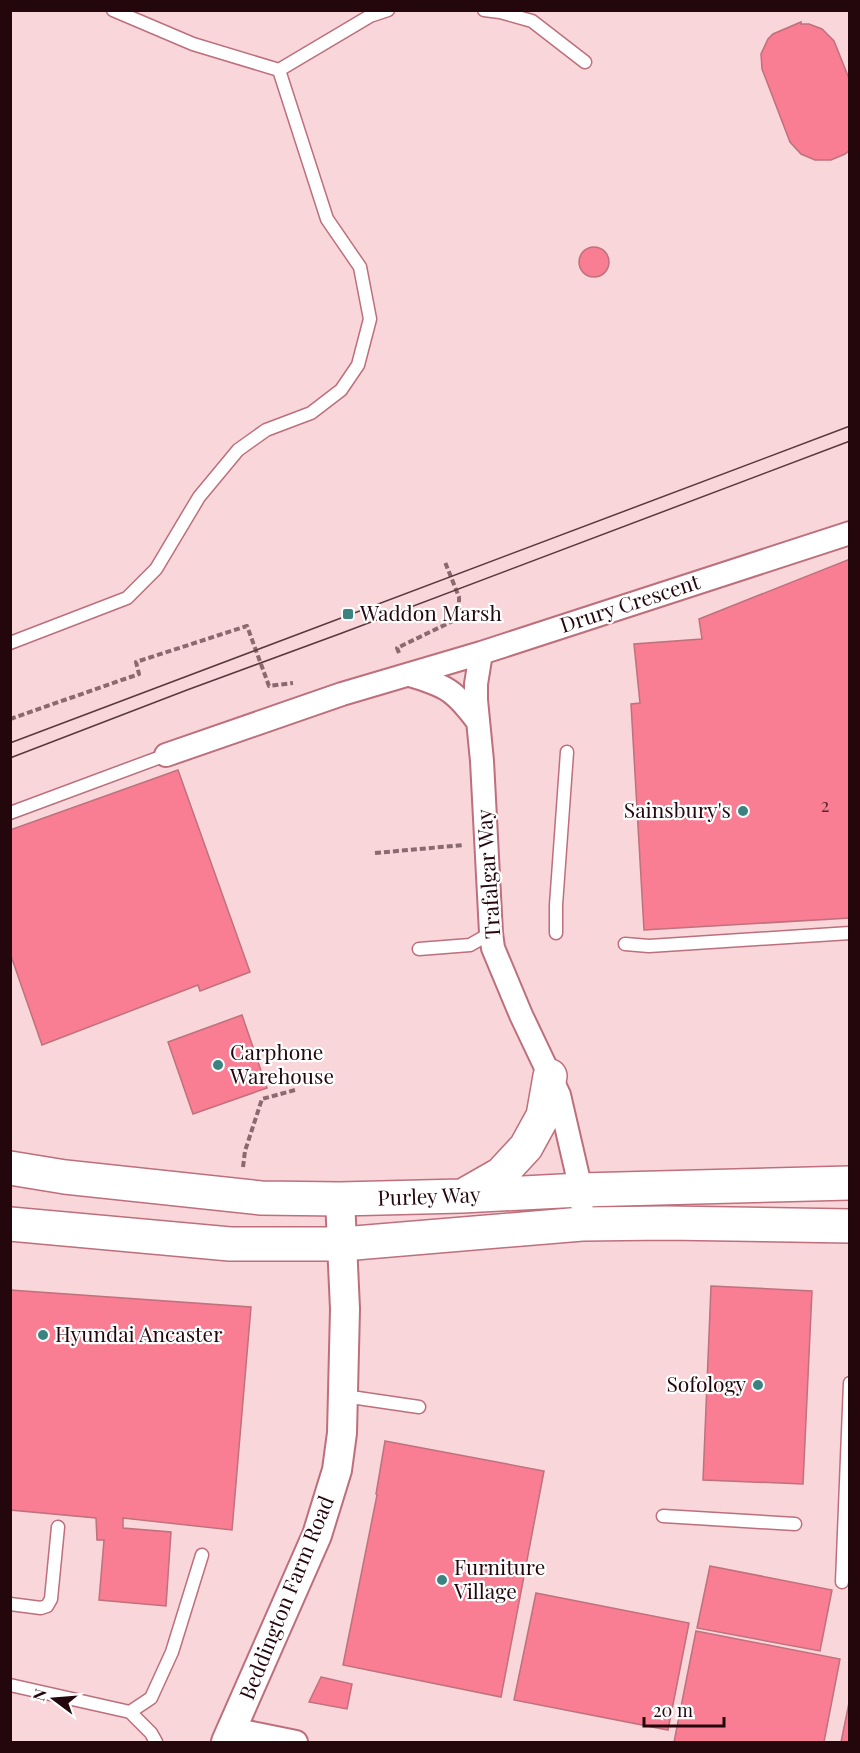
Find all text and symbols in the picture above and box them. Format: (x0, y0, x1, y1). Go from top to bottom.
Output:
street label: Drury Crescent (556, 566, 703, 638)
place label: Waddon Marsh (359, 598, 502, 626)
marker: Waddon Marsh (341, 607, 355, 621)
house number: 2 (821, 793, 829, 817)
place label: Sainsbury's (624, 795, 731, 823)
marker: Sainsbury's (736, 804, 750, 818)
street label: Trafalgar Way (468, 808, 506, 940)
place label: Carphone Warehouse (229, 1037, 334, 1089)
marker: Carphone Warehouse (211, 1058, 225, 1072)
street label: Purley Way (377, 1179, 481, 1211)
place label: Hyundai Ancaster (55, 1319, 223, 1347)
marker: Hyundai Ancaster (36, 1328, 50, 1342)
place label: Sofology (666, 1369, 746, 1397)
marker: Sofology (751, 1378, 765, 1392)
street label: Beddington Farm Road (231, 1491, 339, 1703)
place label: Furniture Village (453, 1552, 545, 1604)
marker: Furniture Village (435, 1573, 449, 1587)
north arrow (24, 1669, 84, 1729)
text: N (27, 1686, 51, 1703)
scale bar (644, 1690, 724, 1728)
text: 20 m (653, 1698, 693, 1722)

